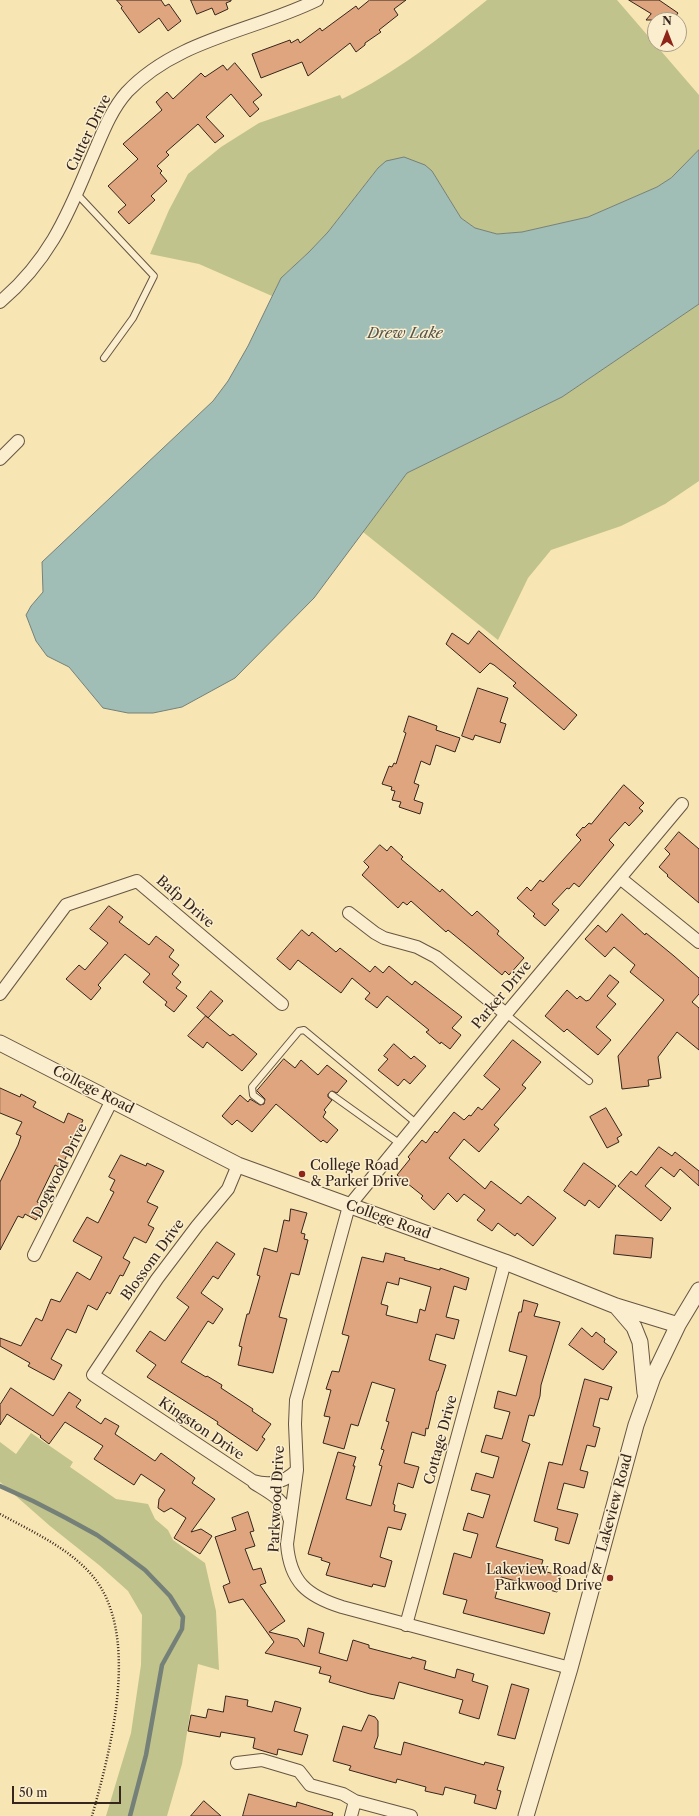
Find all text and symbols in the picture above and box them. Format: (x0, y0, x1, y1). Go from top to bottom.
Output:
north arrow (647, 12, 687, 52)
text: N (662, 14, 672, 28)
street label: Cutter Drive (63, 92, 115, 174)
water label: Drew Lake (367, 325, 443, 343)
street label: Bafp Drive (153, 872, 217, 932)
street label: Parker Drive (469, 958, 535, 1032)
street label: College Road (50, 1062, 136, 1118)
street label: Dogwood Drive (29, 1121, 91, 1221)
place label: College Road & Parker Drive (310, 1158, 409, 1190)
marker: College Road & Parker Drive (297, 1169, 307, 1179)
street label: College Road (343, 1197, 433, 1243)
street label: Blossom Drive (118, 1216, 188, 1304)
street label: Cottage Drive (421, 1393, 461, 1487)
street label: Kingston Drive (155, 1394, 247, 1464)
street label: Parkwood Drive (266, 1445, 288, 1553)
street label: Lakeview Road (594, 1452, 636, 1554)
place label: Lakeview Road & Parkwood Drive (486, 1562, 602, 1594)
marker: Lakeview Road & Parkwood Drive (605, 1573, 615, 1583)
scale bar (14, 1778, 123, 1804)
text: 50 m (19, 1785, 48, 1800)

